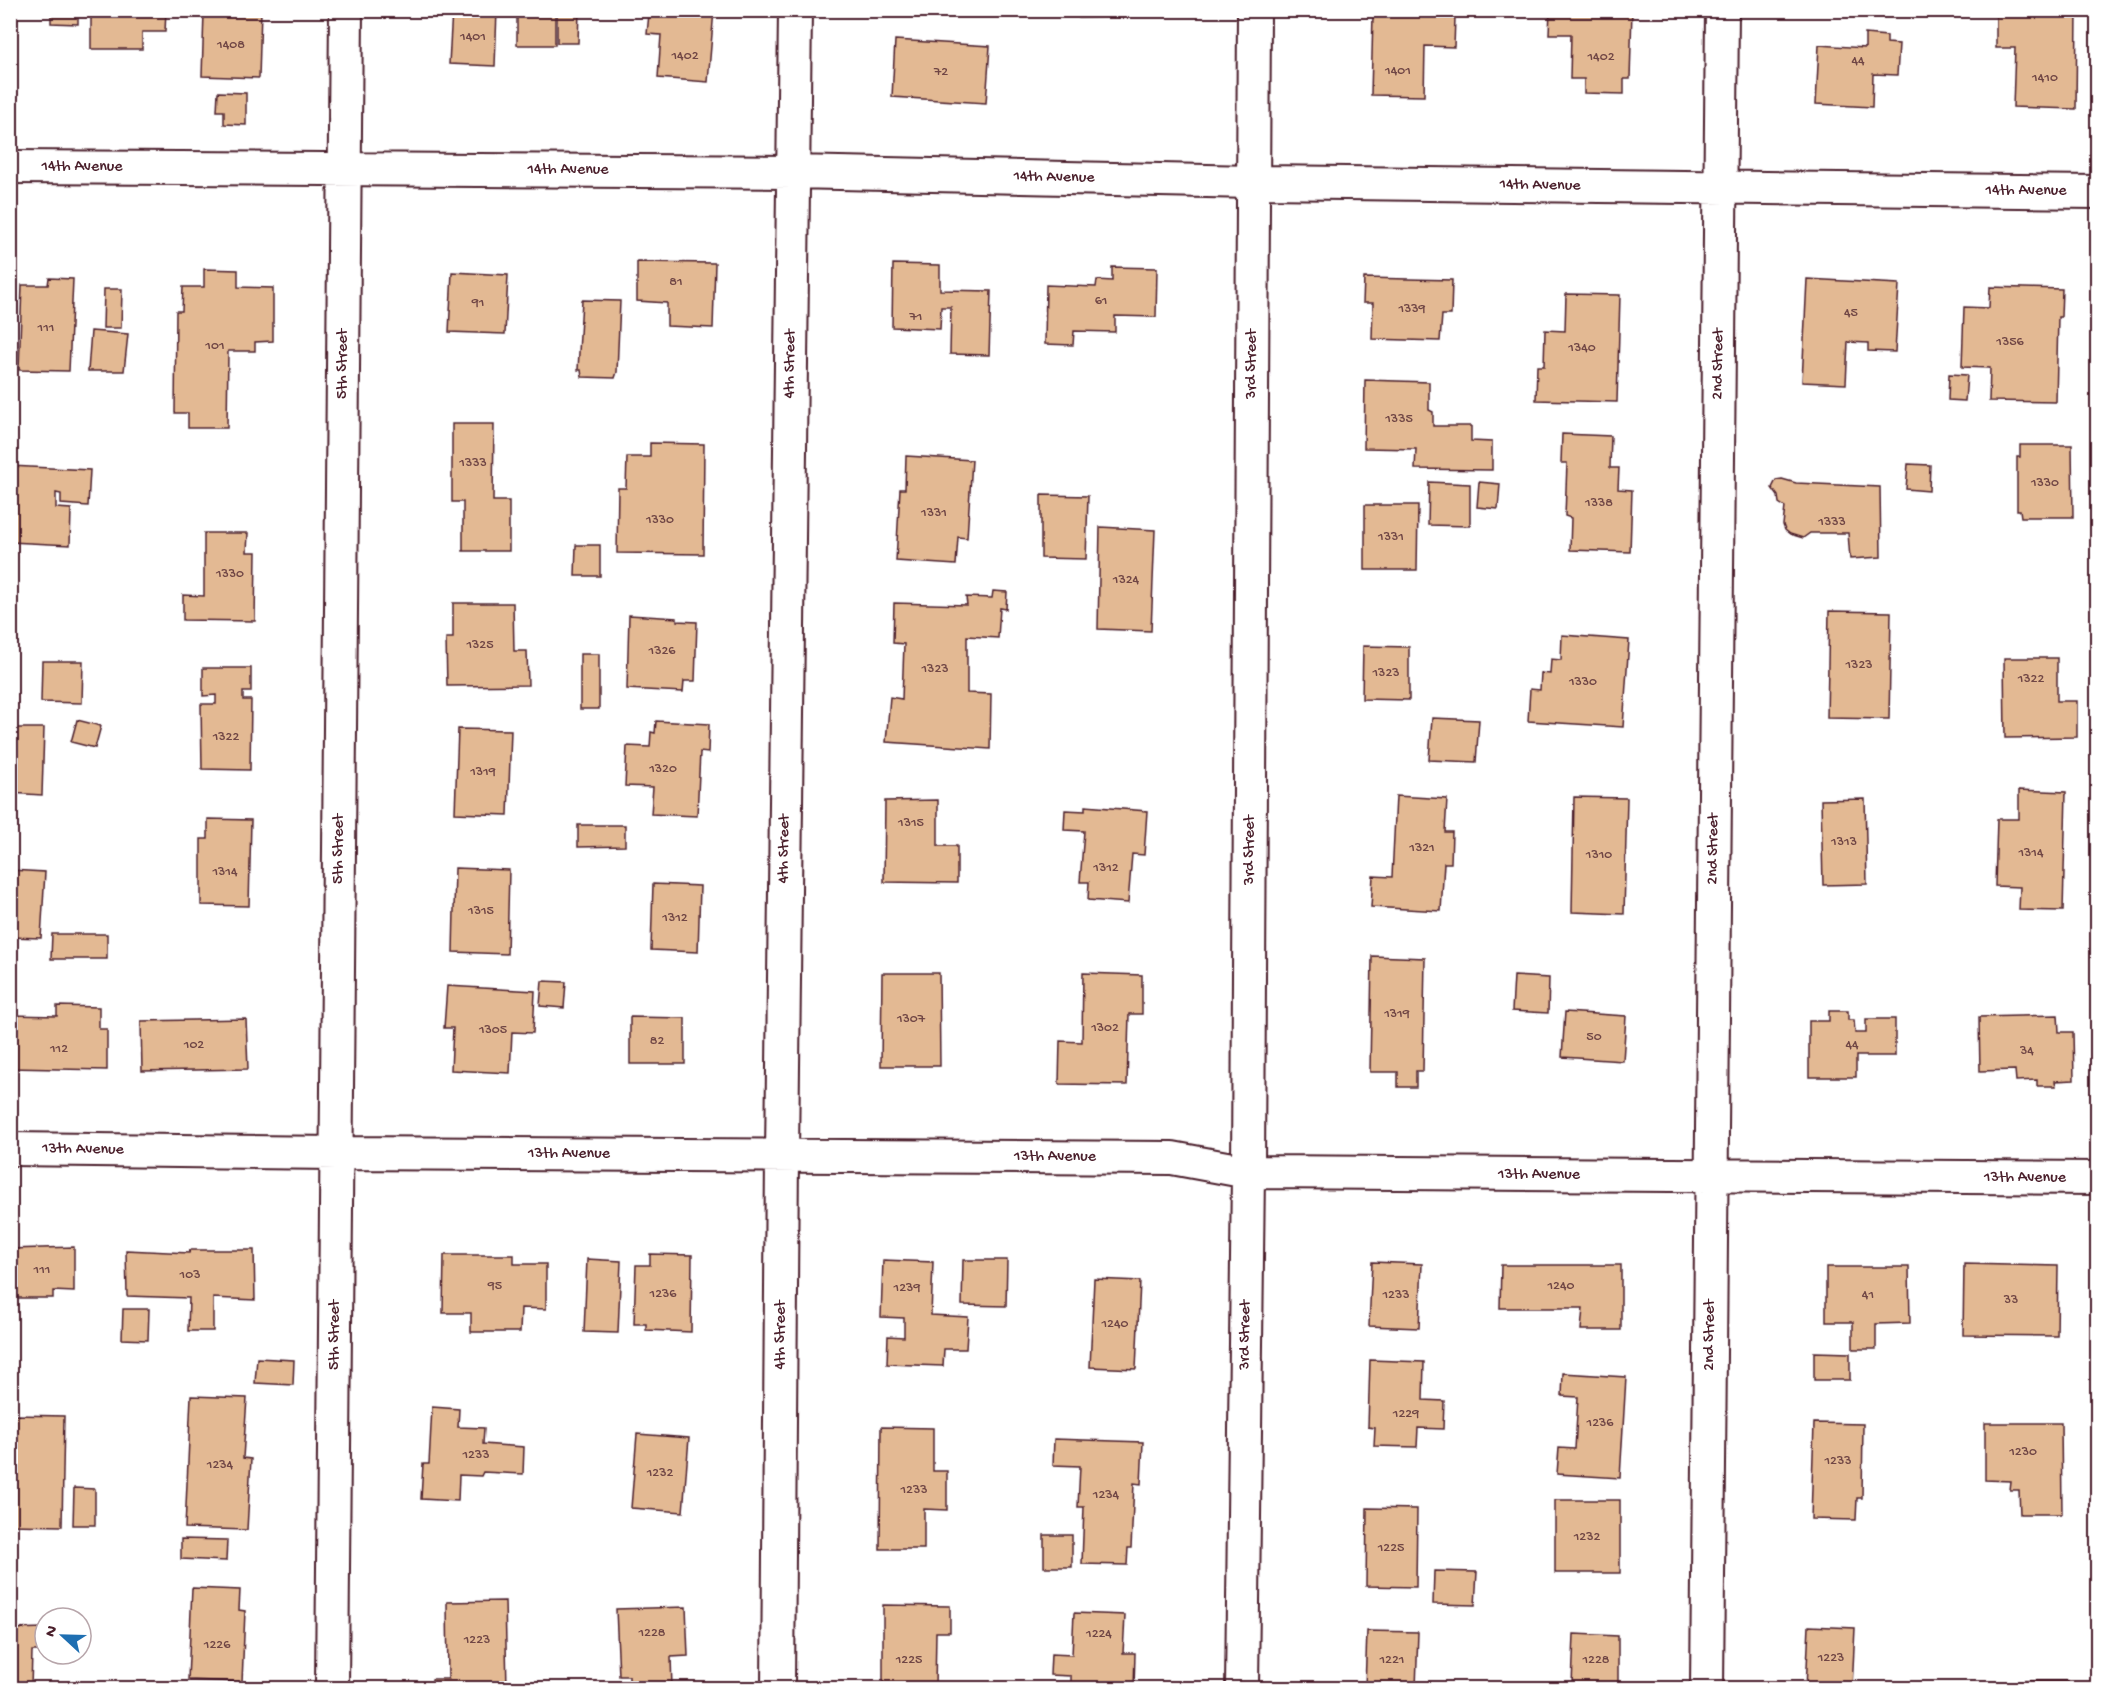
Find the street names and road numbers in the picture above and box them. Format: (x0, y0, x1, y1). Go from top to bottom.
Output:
street label: 14th Avenue (40, 158, 123, 177)
street label: 14th Avenue (526, 161, 609, 180)
street label: 14th Avenue (1012, 168, 1095, 188)
street label: 14th Avenue (1498, 176, 1581, 196)
street label: 14th Avenue (1984, 182, 2067, 201)
street label: 2nd Street (1709, 327, 1729, 400)
street label: 5th Street (334, 328, 353, 399)
street label: 4th Street (781, 328, 801, 399)
street label: 3rd Street (1243, 328, 1262, 400)
street label: 2nd Street (1704, 812, 1724, 885)
street label: 5th Street (330, 813, 349, 884)
street label: 4th Street (775, 813, 795, 884)
street label: 3rd Street (1241, 814, 1260, 886)
street label: 13th Avenue (41, 1140, 125, 1160)
street label: 13th Avenue (527, 1145, 611, 1164)
street label: 13th Avenue (1013, 1148, 1097, 1167)
street label: 13th Avenue (1497, 1166, 1581, 1185)
street label: 13th Avenue (1983, 1169, 2067, 1188)
street label: 3rd Street (1236, 1298, 1256, 1371)
street label: 2nd Street (1701, 1298, 1720, 1371)
street label: 5th Street (326, 1299, 345, 1370)
street label: 4th Street (772, 1299, 791, 1370)

